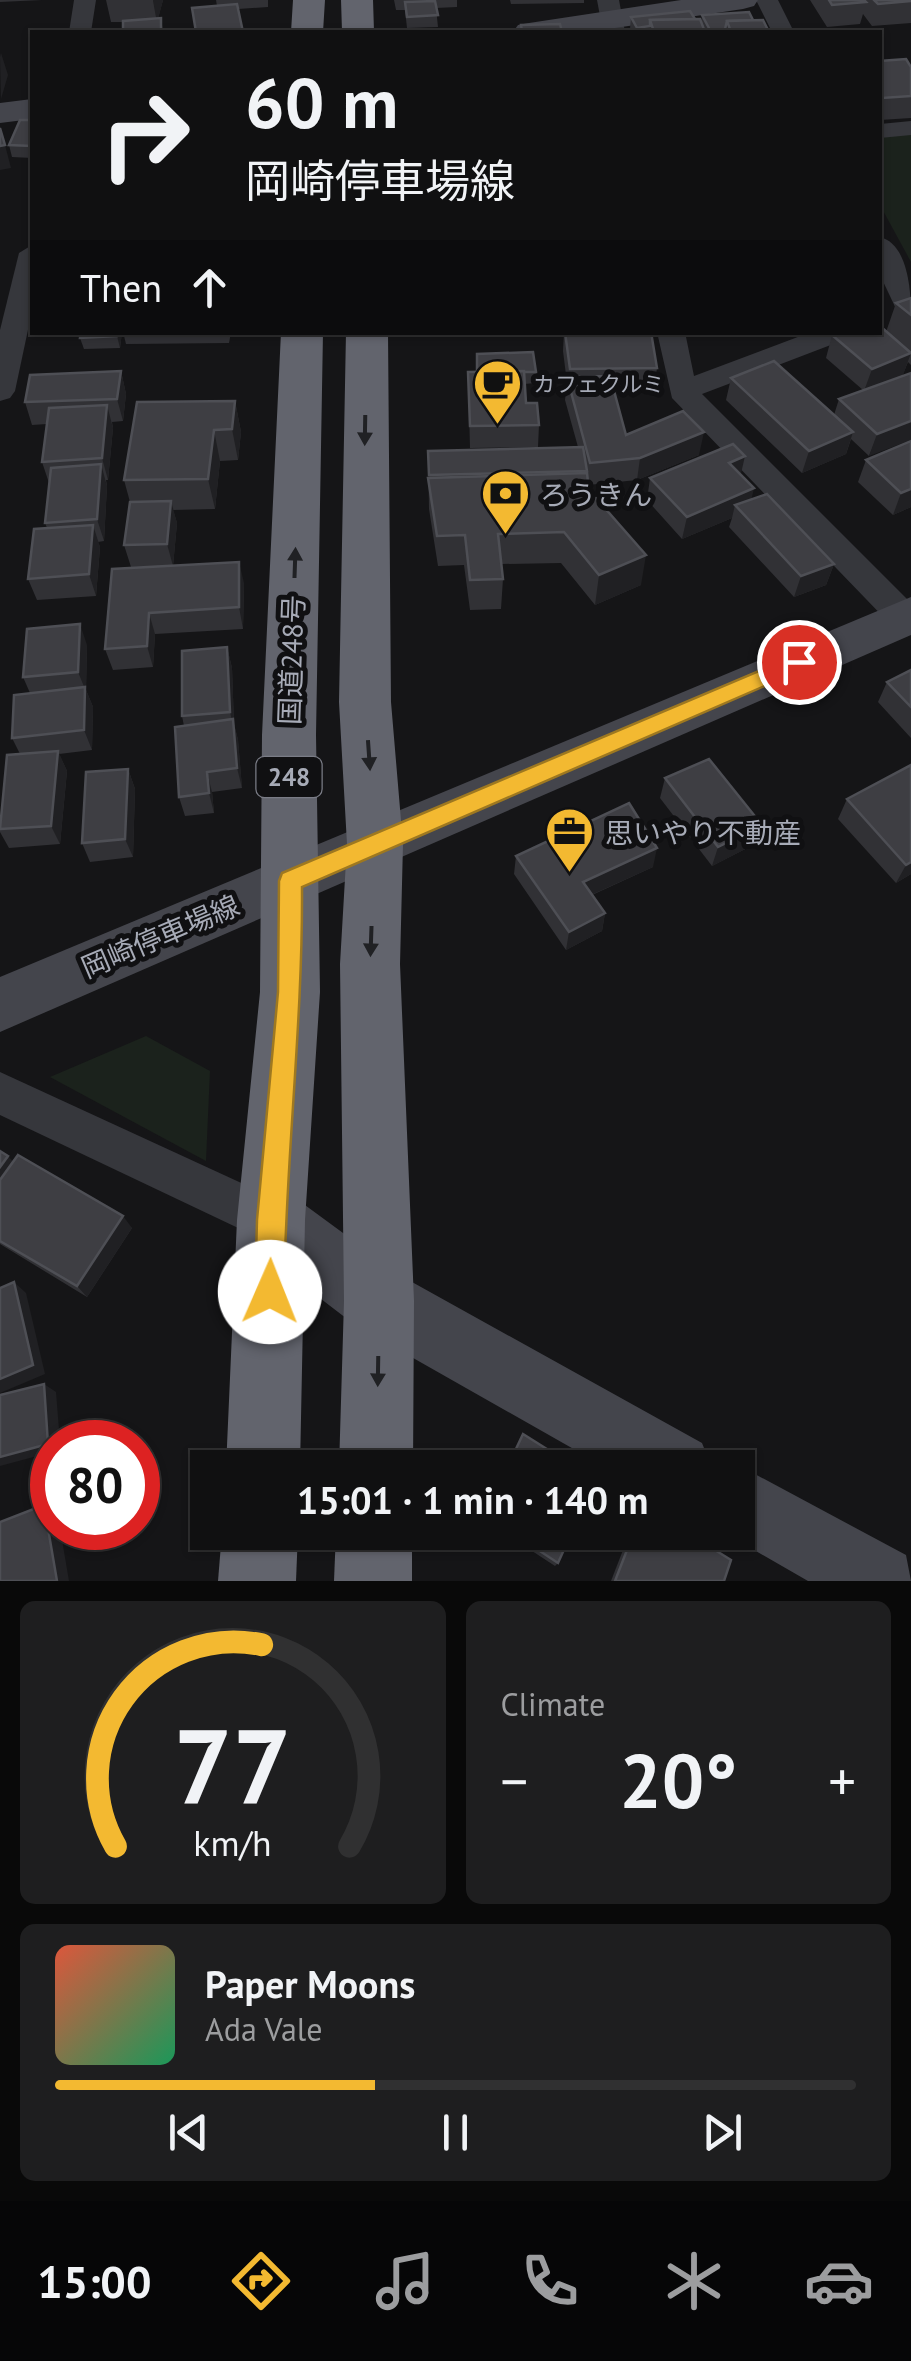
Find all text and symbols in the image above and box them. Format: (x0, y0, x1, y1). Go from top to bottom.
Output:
text: 60 m (245, 57, 398, 147)
icon: right (80, 70, 210, 200)
text: 岡崎停車場線 (245, 151, 515, 209)
icon: ahead (182, 260, 237, 315)
text: Then (80, 263, 162, 312)
cafe icon: カフェクルミ (472, 358, 524, 426)
place label: カフェクルミ (533, 370, 664, 398)
one-way arrow (357, 414, 373, 446)
bank icon: ろうきん (479, 468, 531, 536)
place label: ろうきん (540, 476, 652, 513)
one-way arrow (287, 547, 303, 579)
street label: 国道248号 (270, 595, 312, 725)
pin (757, 620, 842, 705)
icon: arrive (772, 635, 827, 690)
one-way arrow (361, 739, 377, 771)
road number: 248 (256, 757, 322, 797)
office icon: 思いやり不動産 (544, 806, 596, 874)
place label: 思いやり不動産 (605, 814, 801, 851)
street label: 岡崎停車場線 (75, 886, 245, 986)
one-way arrow (363, 926, 379, 957)
position arrow (218, 1240, 322, 1344)
one-way arrow (369, 1355, 385, 1387)
speed limit sign: 80 (30, 1420, 160, 1550)
text: 15:01 · 1 min · 140 m (297, 1475, 648, 1524)
text: Climate (501, 1683, 605, 1725)
text: 77 (174, 1698, 292, 1833)
text: 20° (619, 1732, 737, 1829)
text: − (501, 1745, 528, 1816)
text: + (828, 1745, 856, 1816)
text: km/h (194, 1820, 272, 1866)
text: Paper Moons (205, 1959, 415, 2008)
text: Ada Vale (205, 2008, 322, 2050)
icon: previous (161, 2105, 216, 2160)
icon: pause (428, 2105, 483, 2160)
icon: next (695, 2105, 750, 2160)
icon: directions (226, 2246, 296, 2316)
icon: music (370, 2246, 440, 2316)
icon: phone (515, 2246, 585, 2316)
icon: climate (659, 2246, 729, 2316)
icon: car (804, 2246, 874, 2316)
text: 15:00 (37, 2252, 151, 2310)

